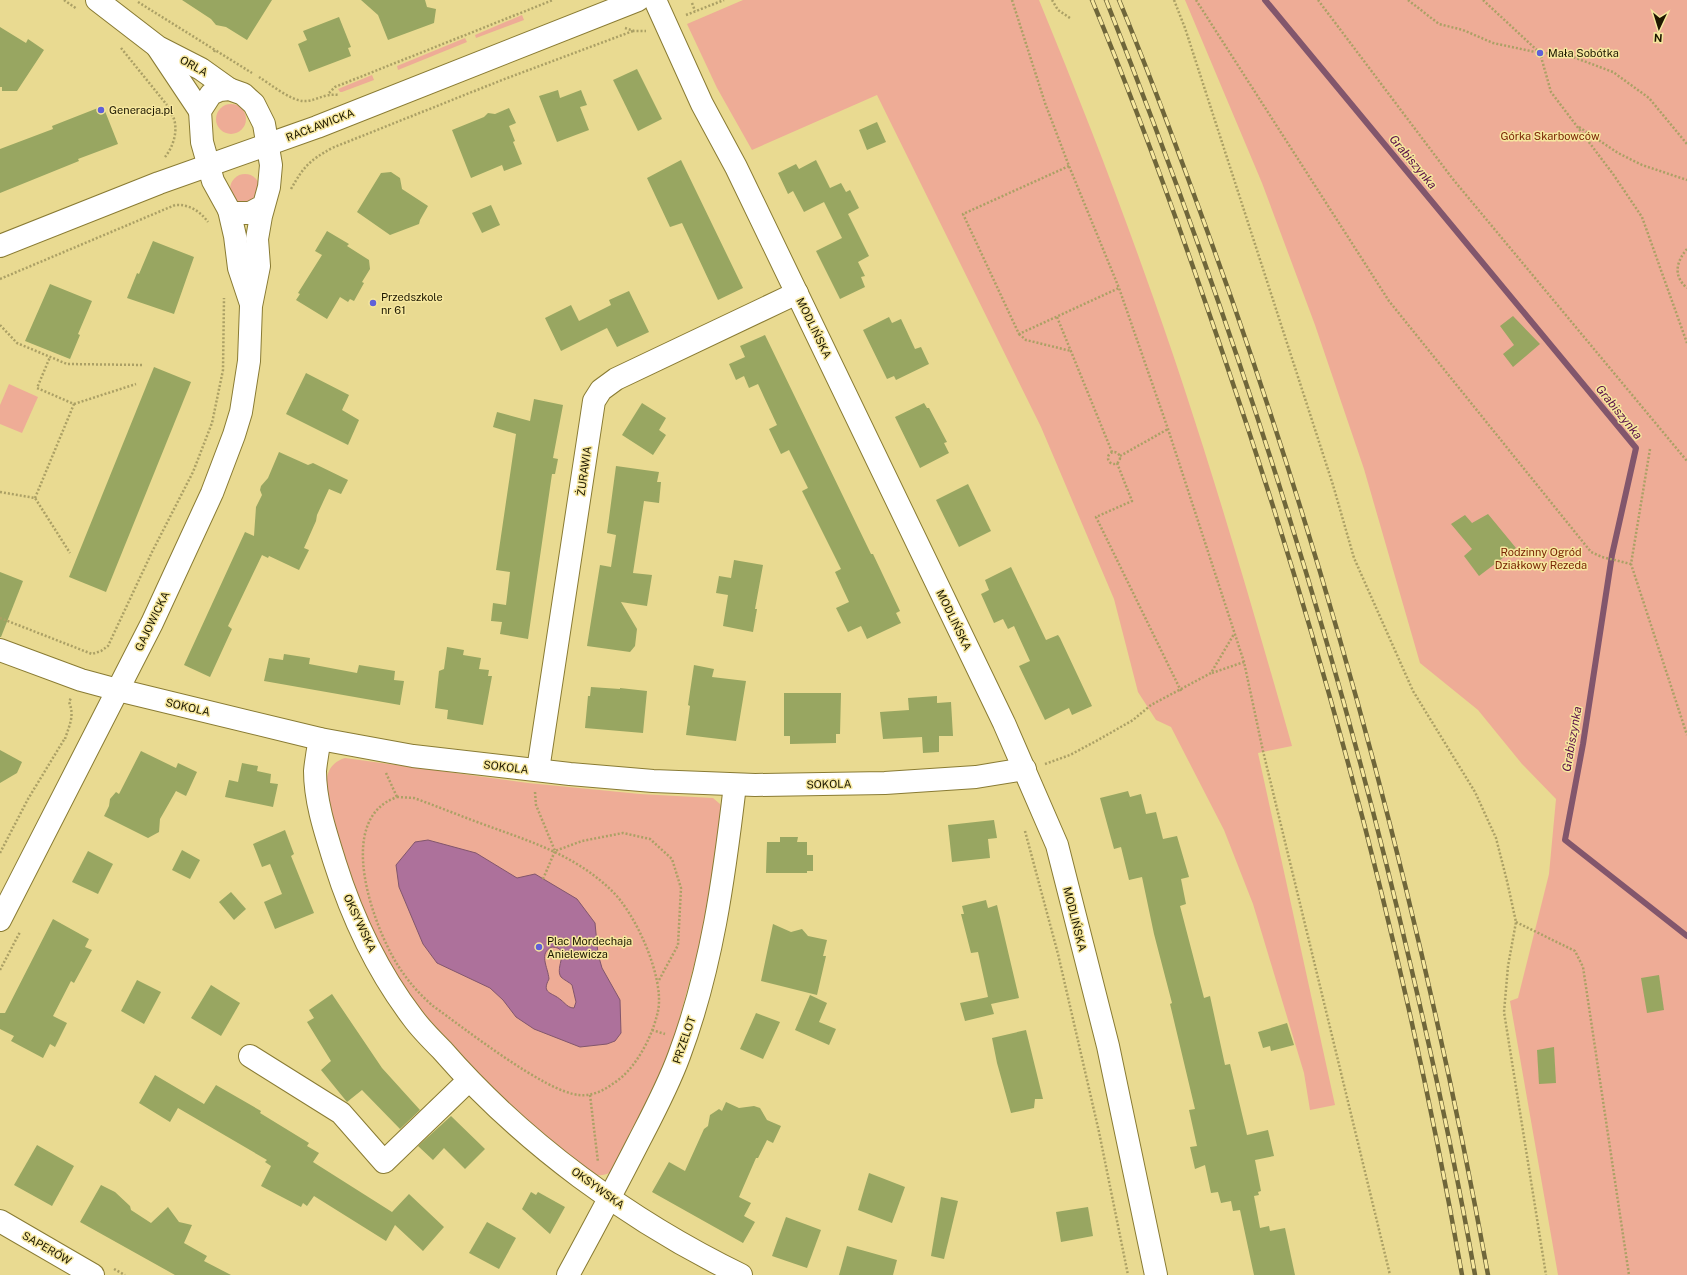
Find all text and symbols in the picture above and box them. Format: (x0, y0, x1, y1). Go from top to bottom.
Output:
north arrow (1639, 8, 1679, 48)
text: N (1654, 32, 1663, 44)
place label: Mała Sobótka (1548, 47, 1619, 59)
marker: Mała Sobótka (1535, 48, 1545, 58)
street label: ORLA (178, 54, 210, 79)
place label: Generacja.pl (109, 104, 173, 116)
marker: Generacja.pl (96, 105, 106, 115)
street label: RACŁAWICKA (284, 106, 356, 144)
park label: Górka Skarbowców (1501, 130, 1600, 142)
water label: Grabiszynka (1386, 132, 1440, 192)
place label: Przedszkole nr 61 (381, 291, 443, 316)
street label: MODLIŃSKA (794, 295, 835, 360)
marker: Przedszkole nr 61 (368, 298, 378, 308)
water label: Grabiszynka (1593, 382, 1645, 442)
street label: ŻURAWIA (574, 445, 593, 497)
park label: Rodzinny Ogród Działkowy Rezeda (1495, 546, 1587, 571)
street label: MODLIŃSKA (934, 587, 975, 652)
street label: GAJOWICKA (132, 589, 172, 653)
street label: SOKOLA (165, 696, 212, 718)
water label: Grabiszynka (1559, 705, 1585, 773)
street label: SOKOLA (483, 758, 529, 776)
street label: SOKOLA (806, 778, 852, 790)
street label: MODLIŃSKA (1061, 885, 1090, 953)
street label: OKSYWSKA (341, 892, 379, 954)
place label: Plac Mordechaja Anielewicza (547, 935, 632, 960)
marker: Plac Mordechaja Anielewicza (534, 942, 544, 952)
street label: PRZELOT (670, 1014, 698, 1065)
street label: OKSYWSKA (569, 1165, 627, 1211)
street label: SAPERÓW (20, 1228, 75, 1267)

